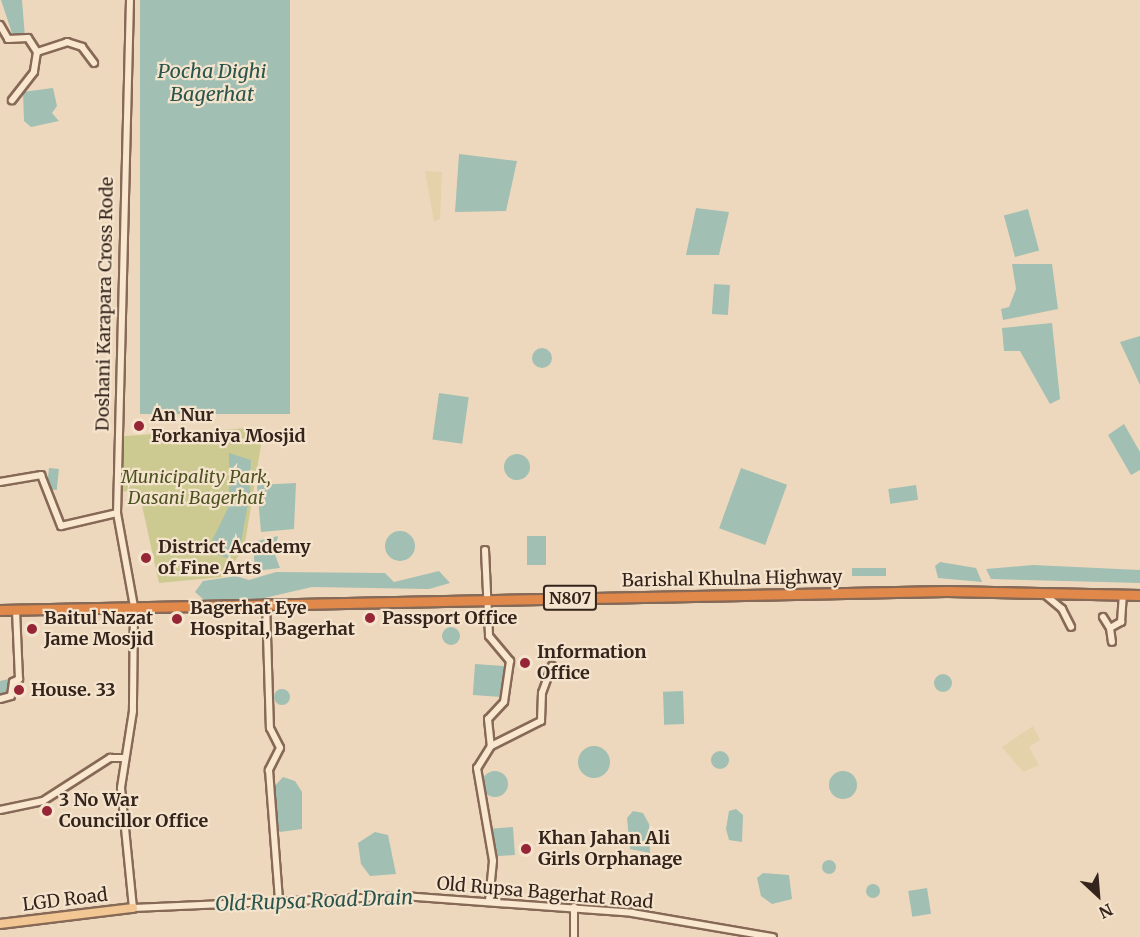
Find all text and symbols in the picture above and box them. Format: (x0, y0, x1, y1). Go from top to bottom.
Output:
water label: Pocha Dighi Bagerhat (158, 58, 266, 105)
street label: Doshani Karapara Cross Rode (92, 177, 118, 431)
place label: An Nur Forkaniya Mosjid (151, 405, 306, 448)
marker: An Nur Forkaniya Mosjid (132, 419, 146, 433)
park label: Municipality Park, Dasani Bagerhat (121, 467, 271, 510)
place label: District Academy of Fine Arts (158, 537, 311, 580)
marker: District Academy of Fine Arts (139, 551, 153, 565)
street label: Barishal Khulna Highway (622, 566, 842, 592)
road number: N807 (542, 585, 598, 611)
place label: Bagerhat Eye Hospital, Bagerhat (190, 598, 355, 640)
place label: Passport Office (382, 607, 517, 629)
place label: Baitul Nazat Jame Mosjid (44, 608, 154, 650)
marker: Bagerhat Eye Hospital, Bagerhat (168, 610, 186, 628)
marker: Passport Office (363, 611, 377, 625)
marker: Baitul Nazat Jame Mosjid (25, 622, 39, 636)
place label: Information Office (537, 642, 646, 684)
marker: Information Office (518, 656, 532, 670)
place label: House. 33 (31, 679, 116, 701)
marker: House. 33 (12, 683, 26, 697)
place label: 3 No War Councillor Office (59, 790, 208, 832)
marker: 3 No War Councillor Office (40, 804, 54, 818)
place label: Khan Jahan Ali Girls Orphanage (538, 828, 682, 870)
marker: Khan Jahan Ali Girls Orphanage (519, 842, 533, 856)
north arrow (1068, 865, 1128, 925)
street label: Old Rupsa Bagerhat Road (436, 873, 654, 913)
street label: LGD Road (21, 884, 109, 916)
water label: Old Rupsa Road Drain (214, 885, 414, 915)
text: N (1096, 899, 1116, 923)

